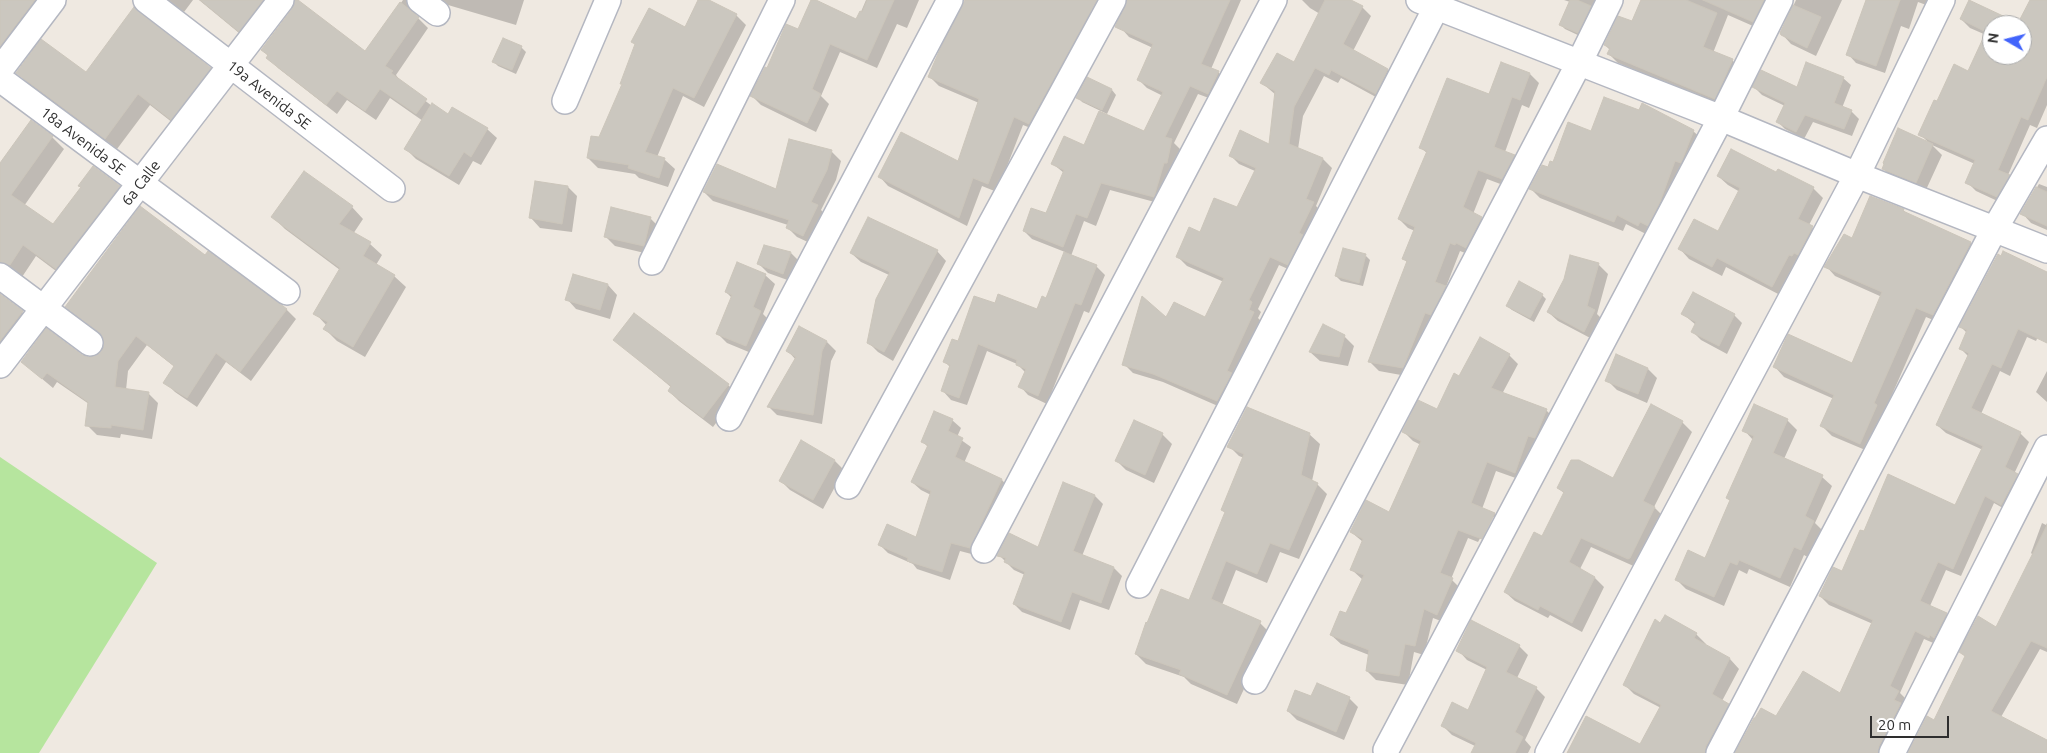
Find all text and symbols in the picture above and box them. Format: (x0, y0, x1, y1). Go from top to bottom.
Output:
north arrow (1982, 15, 2032, 65)
text: N (1984, 32, 2002, 44)
street label: 19a Avenida SE (223, 57, 315, 133)
street label: 18a Avenida SE (37, 103, 129, 179)
street label: 6a Calle (118, 157, 164, 209)
scale bar (1872, 706, 1951, 738)
text: 20 m (1878, 716, 1911, 733)

